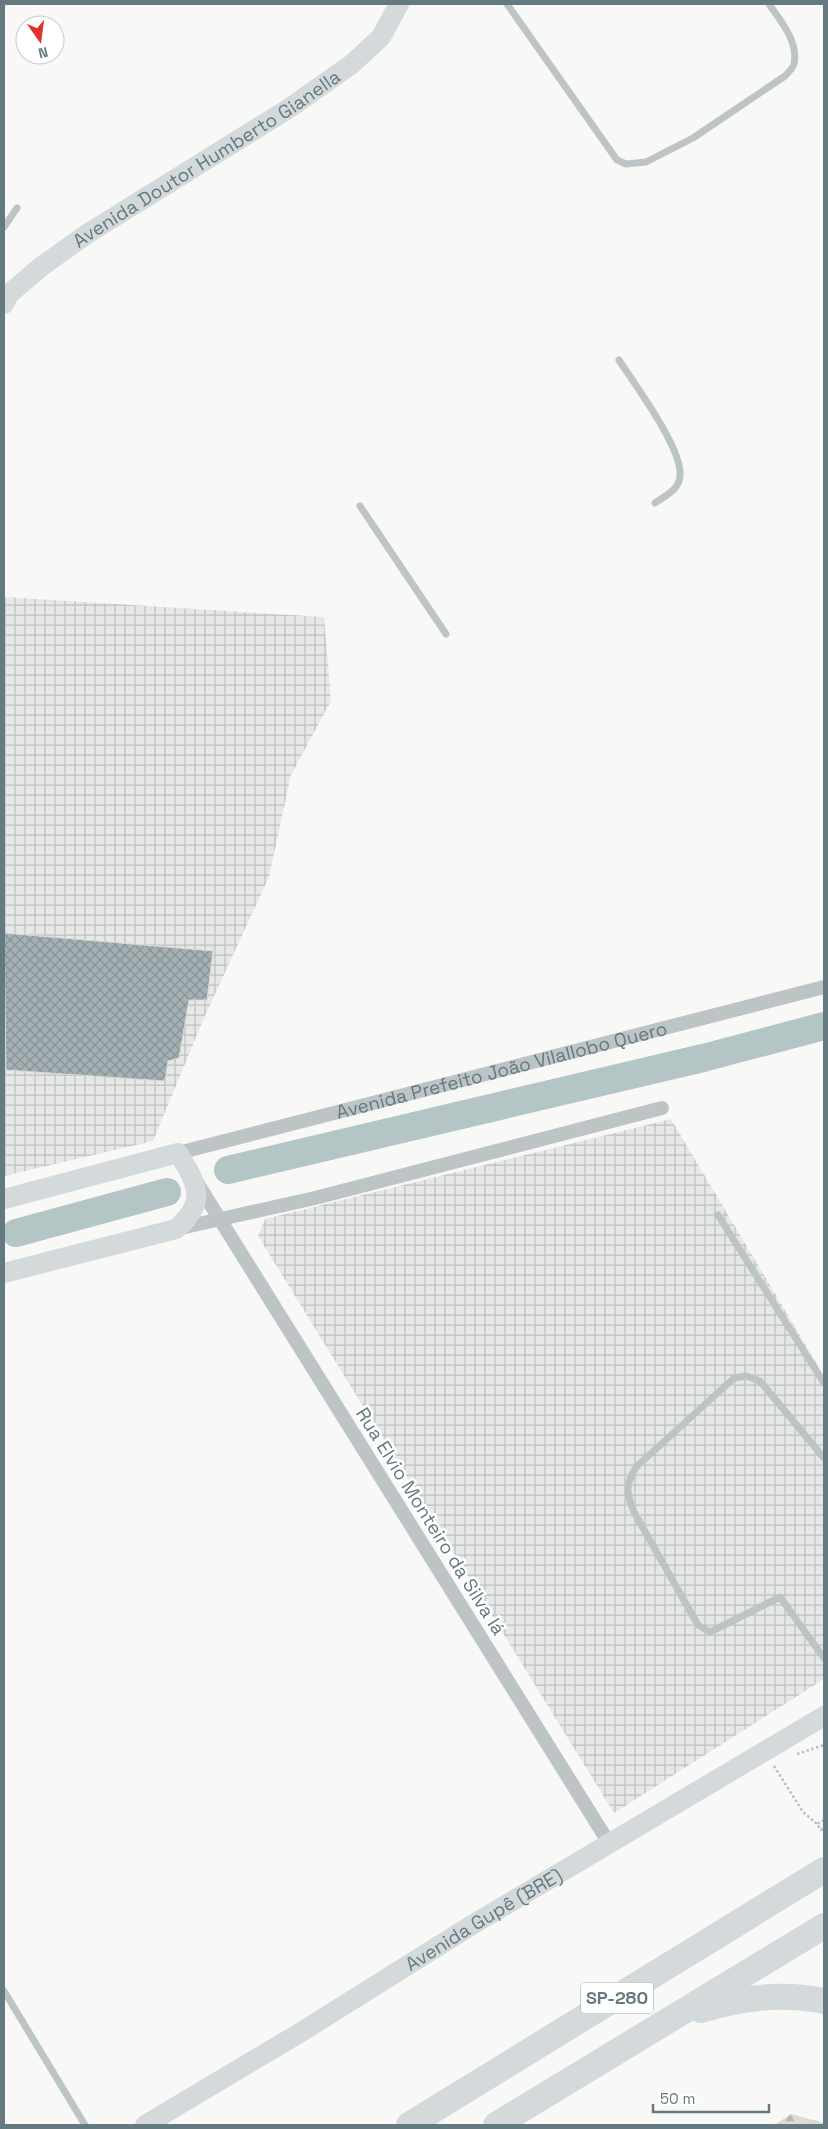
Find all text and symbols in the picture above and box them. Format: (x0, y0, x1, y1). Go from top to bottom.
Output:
north arrow (15, 15, 65, 65)
text: N (36, 43, 50, 62)
street label: Avenida Doutor Humberto Gianella (68, 64, 345, 253)
street label: Avenida Prefeito João Vilallobo Quero (333, 1016, 670, 1125)
street label: Rua Elvio Monteiro da Silva Iá (350, 1403, 511, 1640)
street label: Avenida Gupê (BRE) (400, 1862, 567, 1977)
road number: SP-280 (581, 1982, 653, 2014)
scale bar (653, 2082, 769, 2114)
text: 50 m (660, 2089, 695, 2108)

